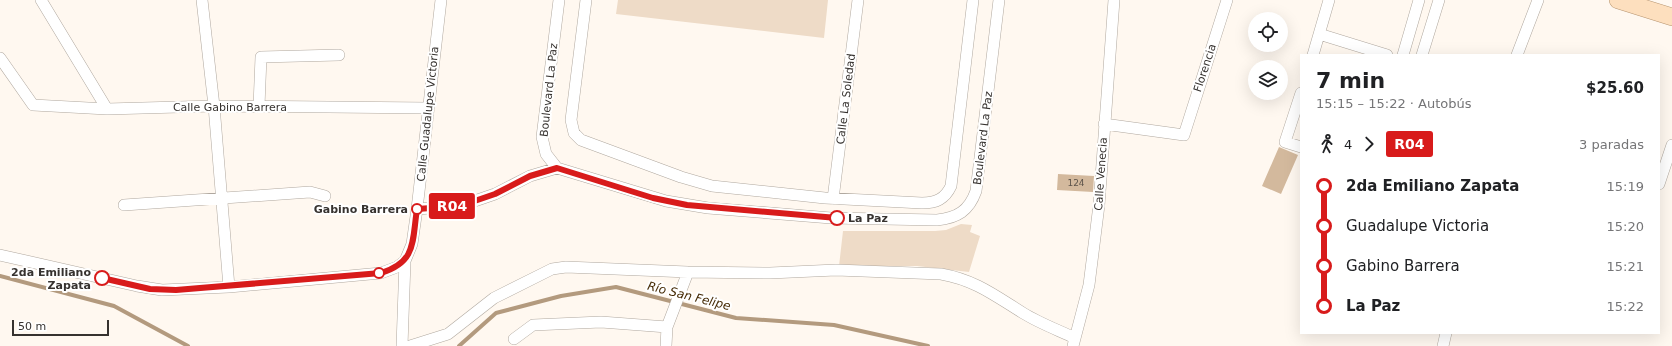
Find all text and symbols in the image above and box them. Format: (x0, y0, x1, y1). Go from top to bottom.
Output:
map controls (1248, 12, 1288, 100)
button: locate (1248, 12, 1288, 52)
street label: Boulevard La Paz (538, 42, 560, 137)
street label: Florencia (1191, 42, 1219, 94)
street label: Calle Guadalupe Victoria (414, 46, 442, 182)
street label: Calle La Soledad (834, 53, 858, 145)
button: layers (1248, 60, 1288, 100)
text: 7 min (1316, 68, 1385, 93)
text: $25.60 (1586, 79, 1644, 97)
street label: Boulevard La Paz (971, 90, 995, 186)
text: 15:15 – 15:22 · Autobús (1316, 96, 1472, 111)
street label: Calle Gabino Barrera (173, 101, 287, 114)
icon: walk (1316, 133, 1338, 155)
icon: forward (1358, 133, 1380, 155)
text: R04 (1394, 136, 1425, 152)
street label: Calle Venecia (1092, 137, 1110, 211)
text: 4 (1344, 137, 1352, 152)
text: 3 paradas (1579, 137, 1644, 152)
text: 2da Emiliano Zapata (1346, 177, 1519, 195)
house number: 124 (1067, 178, 1085, 188)
text: 15:19 (1607, 179, 1644, 194)
line badge: R04 (429, 193, 475, 219)
text: R04 (437, 198, 467, 214)
place label: Gabino Barrera (314, 203, 408, 216)
marker: Gabino Barrera (411, 203, 423, 215)
marker: La Paz (829, 210, 845, 226)
place label: La Paz (848, 212, 888, 225)
text: Guadalupe Victoria (1346, 217, 1489, 235)
text: 15:20 (1607, 219, 1644, 234)
text: Gabino Barrera (1346, 257, 1460, 275)
text: 15:21 (1607, 259, 1644, 274)
place label: 2da Emiliano Zapata (11, 266, 91, 292)
unlabelled marker (373, 267, 385, 279)
marker: 2da Emiliano Zapata (94, 270, 110, 286)
water label: Río San Felipe (646, 279, 732, 313)
text: La Paz (1346, 297, 1400, 315)
text: 15:22 (1607, 299, 1644, 314)
scale bar (12, 318, 109, 337)
text: 50 m (18, 320, 46, 333)

